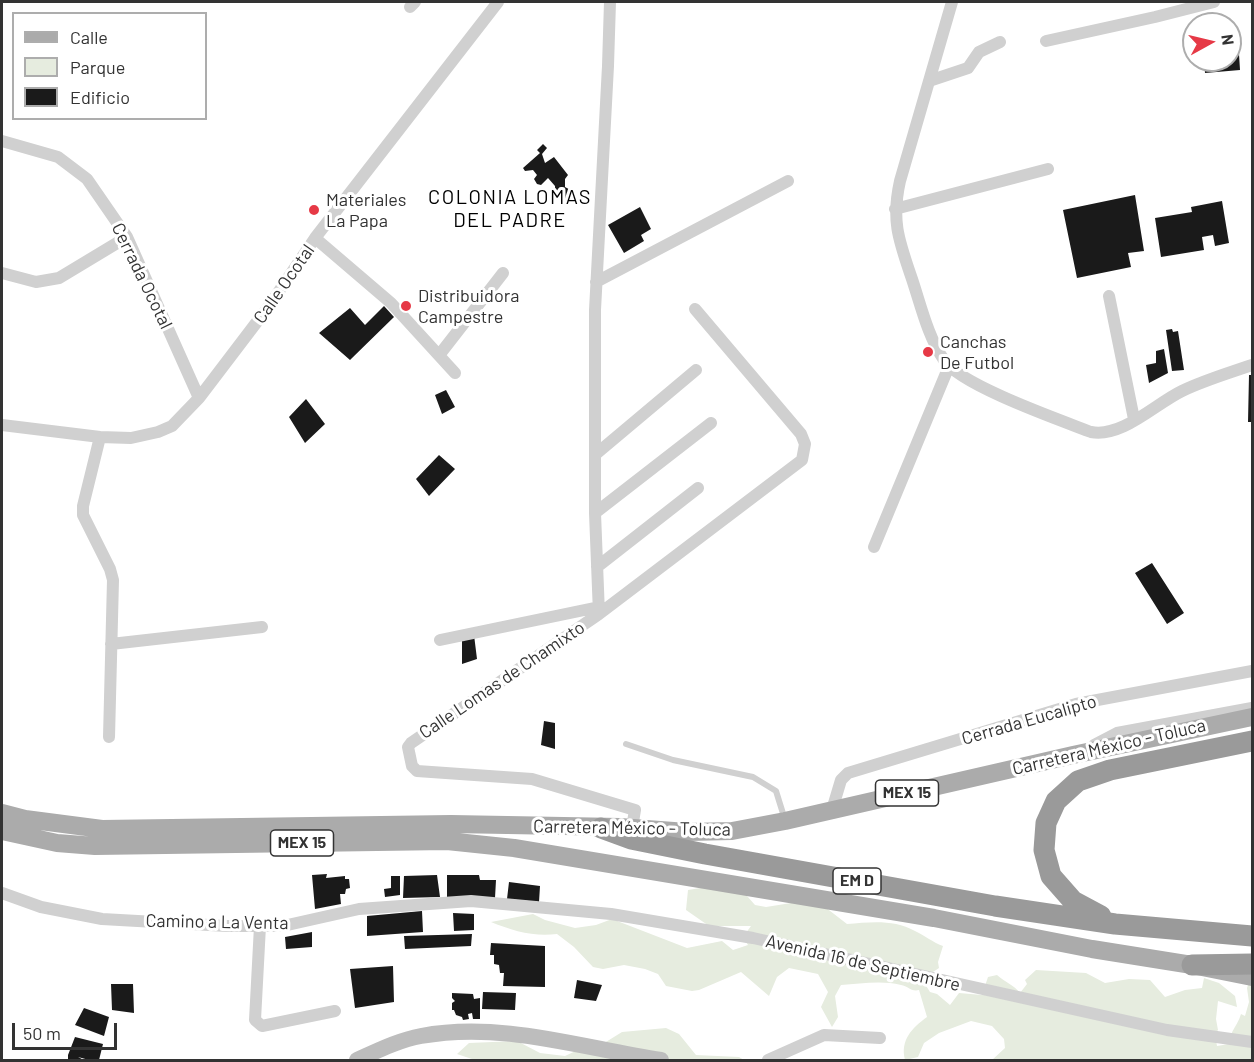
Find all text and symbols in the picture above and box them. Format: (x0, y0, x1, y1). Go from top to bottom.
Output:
legend (12, 12, 207, 120)
north arrow (1182, 12, 1242, 72)
text: Calle (70, 26, 108, 48)
text: N (1218, 33, 1238, 46)
text: Parque (70, 56, 125, 78)
text: Edificio (70, 86, 130, 108)
district label: COLONIA LOMAS DEL PADRE (428, 185, 592, 232)
place label: Materiales La Papa (326, 189, 406, 232)
marker: Materiales La Papa (307, 203, 321, 217)
street label: Cerrada Ocotal (107, 219, 177, 333)
street label: Calle Ocotal (249, 240, 319, 328)
place label: Distribuidora Campestre (418, 285, 519, 328)
marker: Distribuidora Campestre (399, 299, 413, 313)
place label: Canchas De Futbol (940, 331, 1014, 374)
marker: Canchas De Futbol (921, 345, 935, 359)
street label: Calle Lomas de Chamixto (415, 617, 589, 743)
street label: Cerrada Eucalipto (959, 690, 1099, 750)
street label: Carretera México - Toluca (1010, 714, 1208, 780)
road number: MEX 15 (876, 780, 938, 806)
street label: Carretera México - Toluca (533, 815, 731, 841)
road number: MEX 15 (270, 830, 334, 856)
road number: EM D (833, 868, 881, 894)
street label: Camino a La Venta (145, 910, 289, 934)
street label: Avenida 16 de Septiembre (764, 930, 962, 996)
scale bar (15, 1011, 120, 1049)
text: 50 m (23, 1022, 61, 1044)

